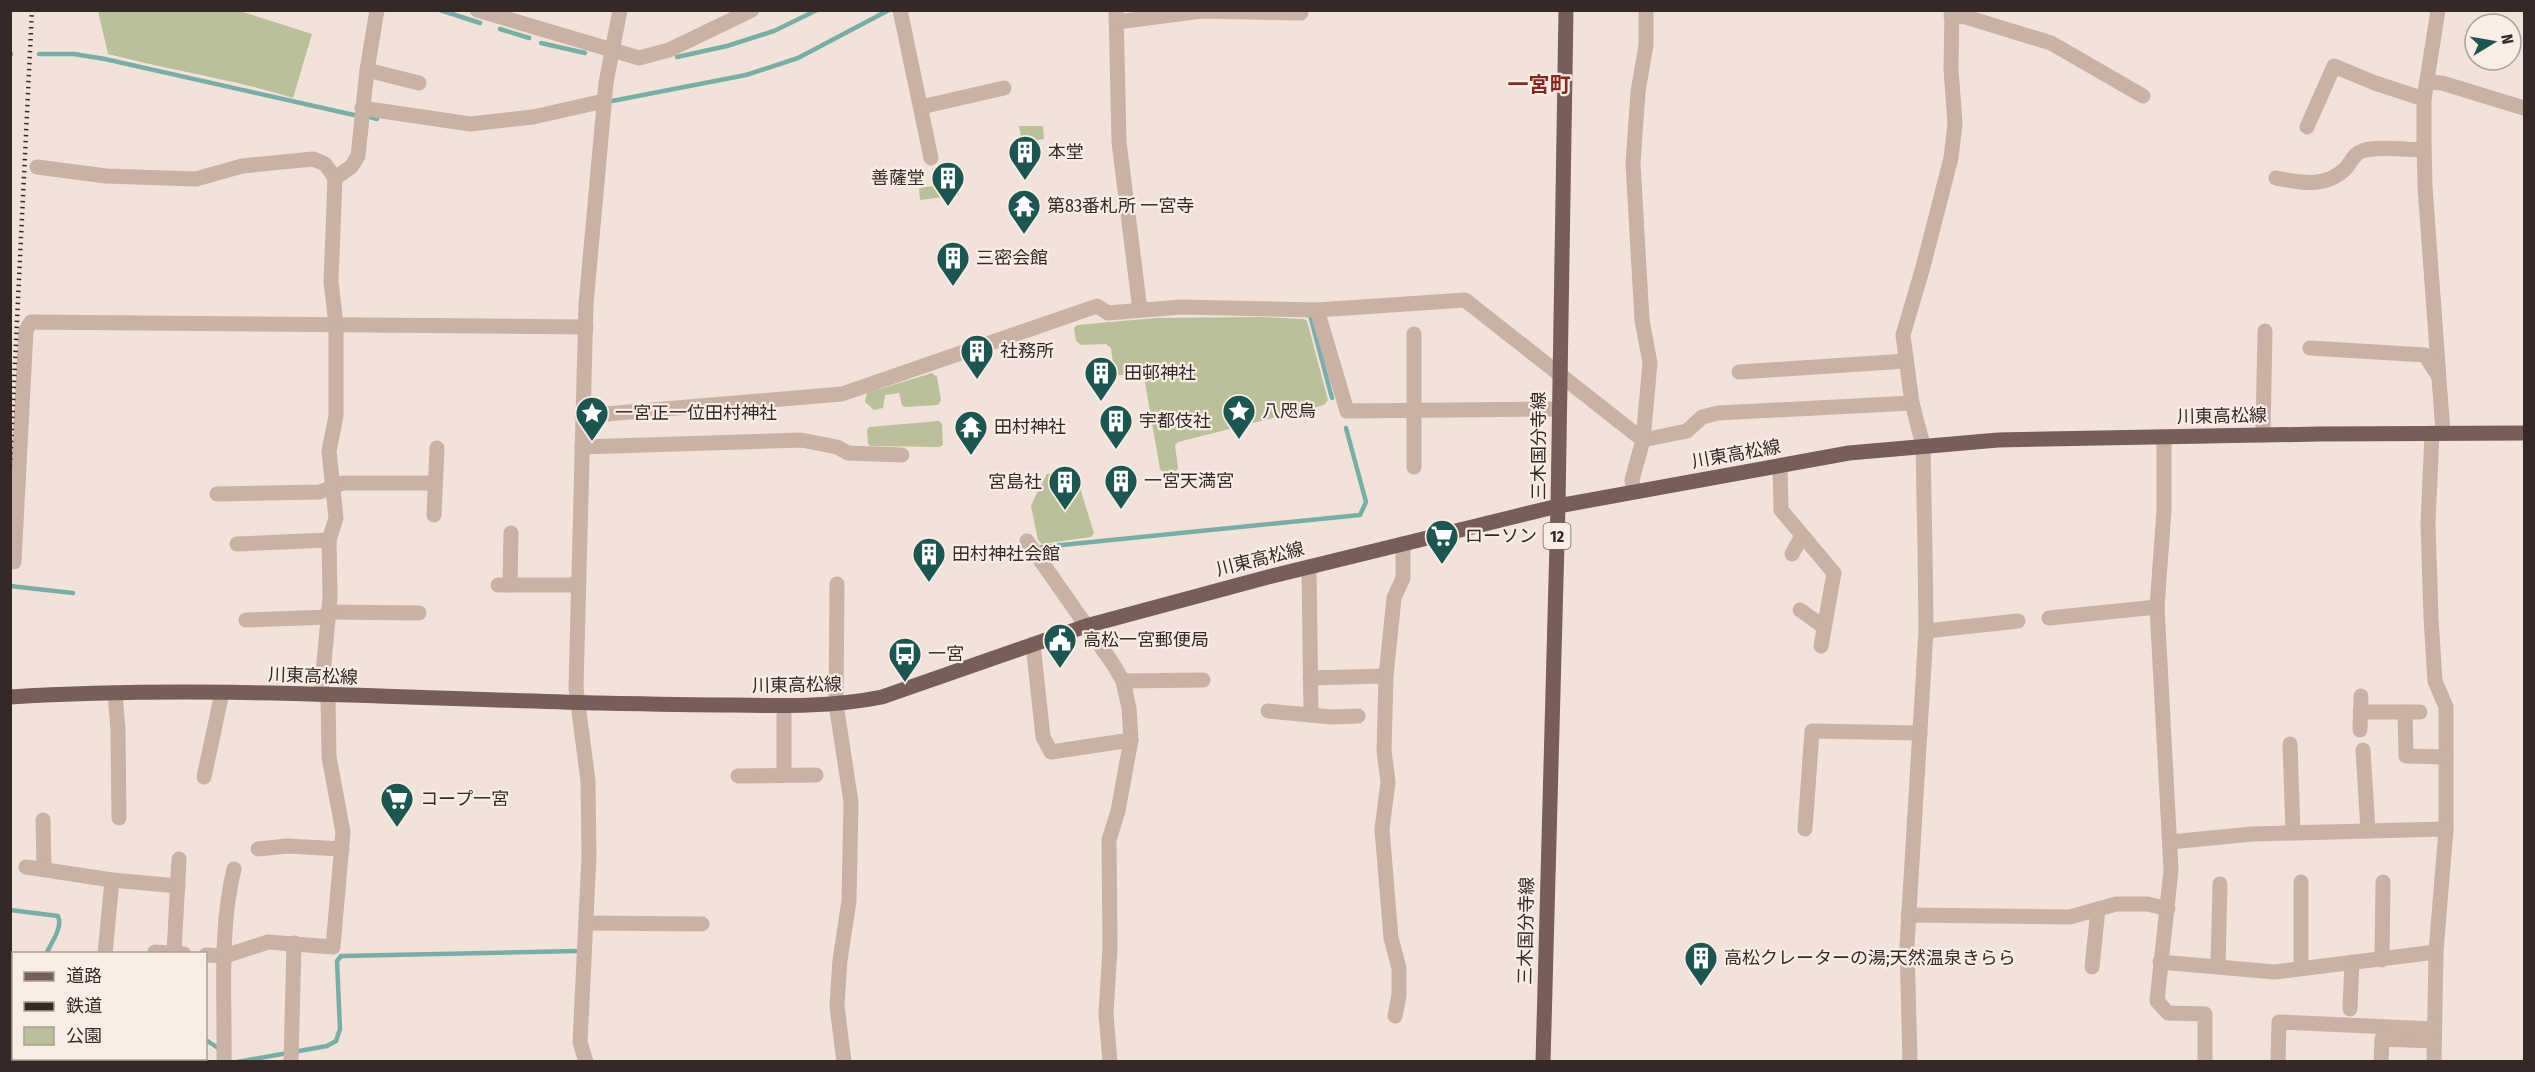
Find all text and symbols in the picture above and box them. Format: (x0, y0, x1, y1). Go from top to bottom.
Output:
north arrow (2463, 12, 2523, 72)
text: N (2497, 33, 2517, 46)
district label: 一宮町 (1508, 72, 1571, 98)
building icon: 本堂 (1007, 134, 1043, 181)
place label: 本堂 (1048, 141, 1084, 163)
building icon: 善薩堂 (930, 160, 966, 207)
place label: 善薩堂 (871, 167, 925, 189)
temple icon: 第83番札所 一宮寺 (1006, 188, 1042, 235)
place label: 第83番札所 一宮寺 (1047, 195, 1194, 217)
building icon: 三密会館 (935, 240, 971, 287)
place label: 三密会館 (976, 247, 1048, 269)
building icon: 社務所 (959, 333, 995, 380)
place label: 社務所 (1000, 340, 1054, 362)
building icon: 田邨神社 (1083, 355, 1119, 402)
place label: 田邨神社 (1124, 362, 1196, 384)
street label: 三木国分寺線 (1528, 392, 1550, 500)
place icon: 八咫烏 (1221, 393, 1257, 440)
place icon: 一宮正一位田村神社 (574, 395, 610, 442)
place label: 八咫烏 (1262, 400, 1316, 422)
place label: 一宮正一位田村神社 (615, 402, 777, 424)
building icon: 宇都伎社 (1098, 403, 1134, 450)
street label: 川東高松線 (2177, 404, 2267, 428)
temple icon: 田村神社 (953, 409, 989, 456)
place label: 宇都伎社 (1139, 410, 1211, 432)
place label: 田村神社 (994, 416, 1066, 438)
street label: 川東高松線 (1690, 435, 1782, 473)
building icon: 一宮天満宮 (1103, 463, 1139, 510)
building icon: 宮島社 (1047, 464, 1083, 511)
place label: 一宮天満宮 (1144, 470, 1234, 492)
place label: 宮島社 (988, 471, 1042, 493)
supermarket icon: ローソン (1424, 518, 1460, 565)
road number: 12 (1544, 523, 1570, 549)
place label: ローソン (1465, 525, 1537, 547)
building icon: 田村神社会館 (911, 536, 947, 583)
street label: 川東高松線 (1214, 537, 1306, 581)
place label: 田村神社会館 (952, 543, 1060, 565)
public building icon: 高松一宮郵便局 (1042, 622, 1078, 669)
place label: 高松一宮郵便局 (1083, 629, 1209, 651)
bus stop icon: 一宮 (887, 636, 923, 683)
place label: 一宮 (928, 643, 964, 665)
street label: 川東高松線 (268, 663, 358, 689)
street label: 川東高松線 (752, 673, 842, 697)
supermarket icon: コープ一宮 (379, 781, 415, 828)
place label: コープ一宮 (420, 788, 509, 810)
street label: 三木国分寺線 (1514, 877, 1538, 985)
building icon: 高松クレーターの湯;天然温泉きらら (1683, 940, 1719, 987)
place label: 高松クレーターの湯;天然温泉きらら (1724, 947, 2016, 969)
legend (12, 952, 207, 1060)
text: 道路 (66, 965, 102, 987)
text: 鉄道 (66, 995, 102, 1017)
text: 公園 (66, 1025, 102, 1047)

